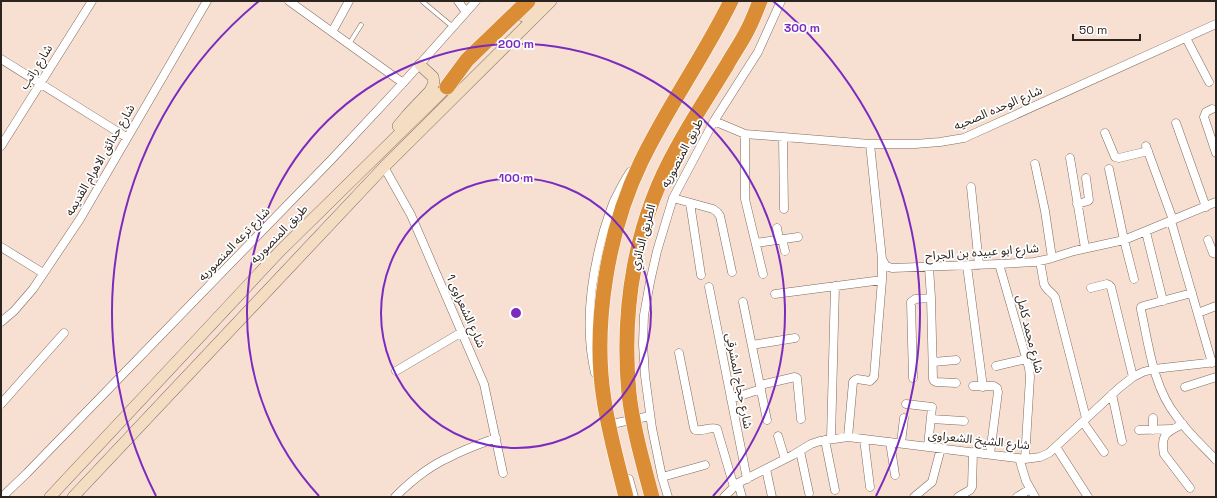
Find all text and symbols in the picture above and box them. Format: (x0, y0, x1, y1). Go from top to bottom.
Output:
scale bar (1073, 16, 1140, 42)
text: 300 m (784, 20, 820, 36)
text: 50 m (1079, 22, 1107, 38)
text: 200 m (498, 36, 534, 52)
street label: شارع راتب (16, 41, 57, 93)
street label: شارع الوحده الصحيه (951, 82, 1045, 135)
street label: شارع حدائق الاهرام القديمه (61, 101, 139, 219)
street label: طريق المنصوريه (657, 115, 707, 191)
text: 100 m (499, 170, 533, 186)
street label: طريق المنصوريه (247, 201, 311, 267)
street label: الطريق الدائري (627, 202, 661, 272)
street label: شارع ترعه المنصوريه (195, 204, 274, 285)
street label: شارع ابو عبيده بن الجراح (925, 240, 1039, 265)
street label: شارع الشعراوى 1 (442, 272, 489, 351)
street label: شارع محمد كامل (1012, 293, 1047, 375)
centre of rings (509, 306, 523, 320)
street label: شارع حجاج المشرقى (721, 332, 756, 430)
street label: شارع الشيخ الشعراوى (927, 427, 1031, 454)

